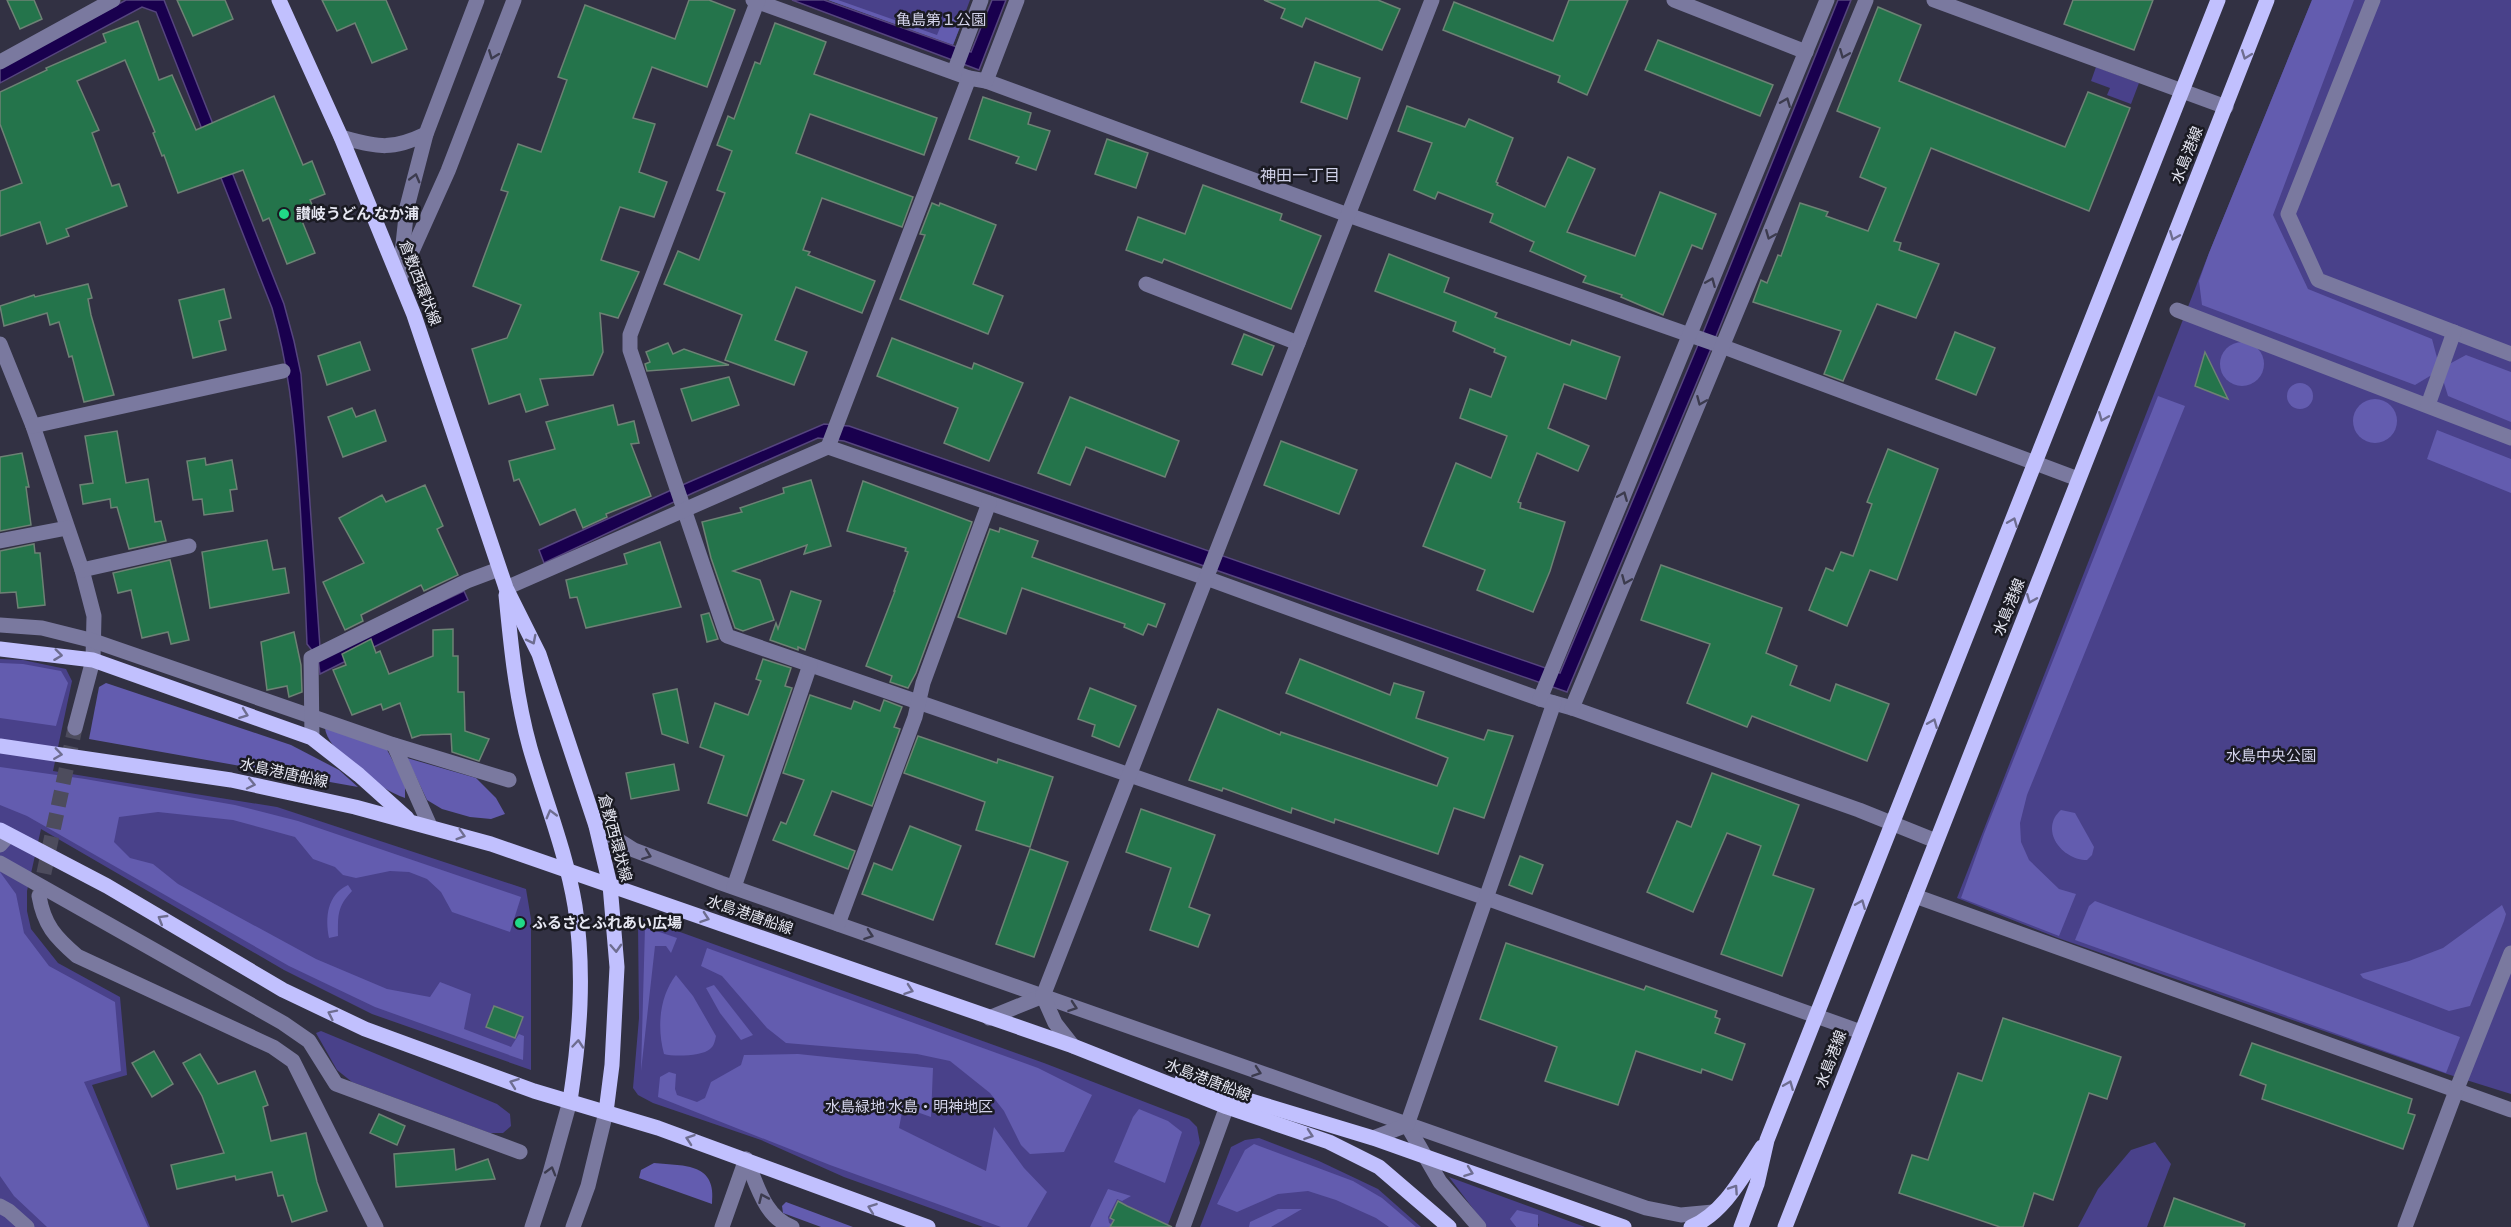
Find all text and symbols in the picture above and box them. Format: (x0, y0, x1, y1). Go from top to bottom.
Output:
park label: 亀島第１公園 (896, 10, 986, 28)
one-way arrow (488, 48, 500, 59)
one-way arrow (1839, 48, 1851, 59)
one-way arrow (2241, 48, 2253, 59)
one-way arrow (1779, 97, 1791, 108)
street label: 水島港線 (2166, 123, 2206, 186)
district label: 神田一丁目 (1260, 165, 1340, 184)
one-way arrow (407, 174, 420, 184)
place label: 讃岐うどん なか浦 (296, 204, 419, 222)
marker: 讃岐うどん なか浦 (277, 207, 291, 221)
one-way arrow (1765, 228, 1777, 239)
one-way arrow (2169, 230, 2182, 241)
street label: 倉敷西環状線 (396, 237, 445, 328)
one-way arrow (1704, 277, 1716, 288)
one-way arrow (1696, 394, 1708, 405)
one-way arrow (2098, 411, 2110, 422)
one-way arrow (1616, 491, 1628, 502)
one-way arrow (2005, 517, 2018, 528)
one-way arrow (1621, 574, 1633, 585)
street label: 水島港線 (1988, 575, 2028, 638)
one-way arrow (2026, 593, 2038, 604)
one-way arrow (525, 634, 536, 645)
one-way arrow (54, 649, 63, 661)
one-way arrow (238, 706, 248, 719)
one-way arrow (1926, 718, 1938, 729)
park label: 水島中央公園 (2226, 746, 2316, 764)
one-way arrow (53, 748, 63, 760)
street label: 水島港唐船線 (238, 754, 330, 790)
one-way arrow (245, 777, 255, 790)
street label: 倉敷西環状線 (596, 792, 636, 884)
one-way arrow (545, 809, 558, 819)
one-way arrow (455, 828, 465, 840)
one-way arrow (641, 847, 651, 860)
street label: 水島港唐船線 (705, 891, 796, 937)
one-way arrow (1854, 899, 1866, 910)
one-way arrow (699, 911, 710, 924)
place label: ふるさとふれあい広場 (532, 913, 682, 931)
one-way arrow (158, 914, 168, 926)
marker: ふるさとふれあい広場 (513, 916, 527, 930)
one-way arrow (864, 928, 874, 941)
one-way arrow (610, 944, 623, 953)
one-way arrow (903, 983, 914, 996)
one-way arrow (1067, 1000, 1078, 1013)
one-way arrow (328, 1009, 339, 1021)
street label: 水島港線 (1811, 1027, 1849, 1090)
one-way arrow (571, 1039, 584, 1048)
street label: 水島港唐船線 (1163, 1055, 1254, 1104)
one-way arrow (1251, 1065, 1262, 1078)
one-way arrow (509, 1078, 520, 1091)
one-way arrow (1782, 1081, 1794, 1092)
park label: 水島緑地 水島・明神地区 (825, 1097, 993, 1115)
one-way arrow (1303, 1128, 1314, 1141)
one-way arrow (685, 1134, 696, 1147)
one-way arrow (1463, 1164, 1474, 1177)
one-way arrow (544, 1167, 556, 1177)
one-way arrow (1727, 1184, 1738, 1195)
one-way arrow (758, 1193, 770, 1204)
one-way arrow (868, 1202, 878, 1215)

